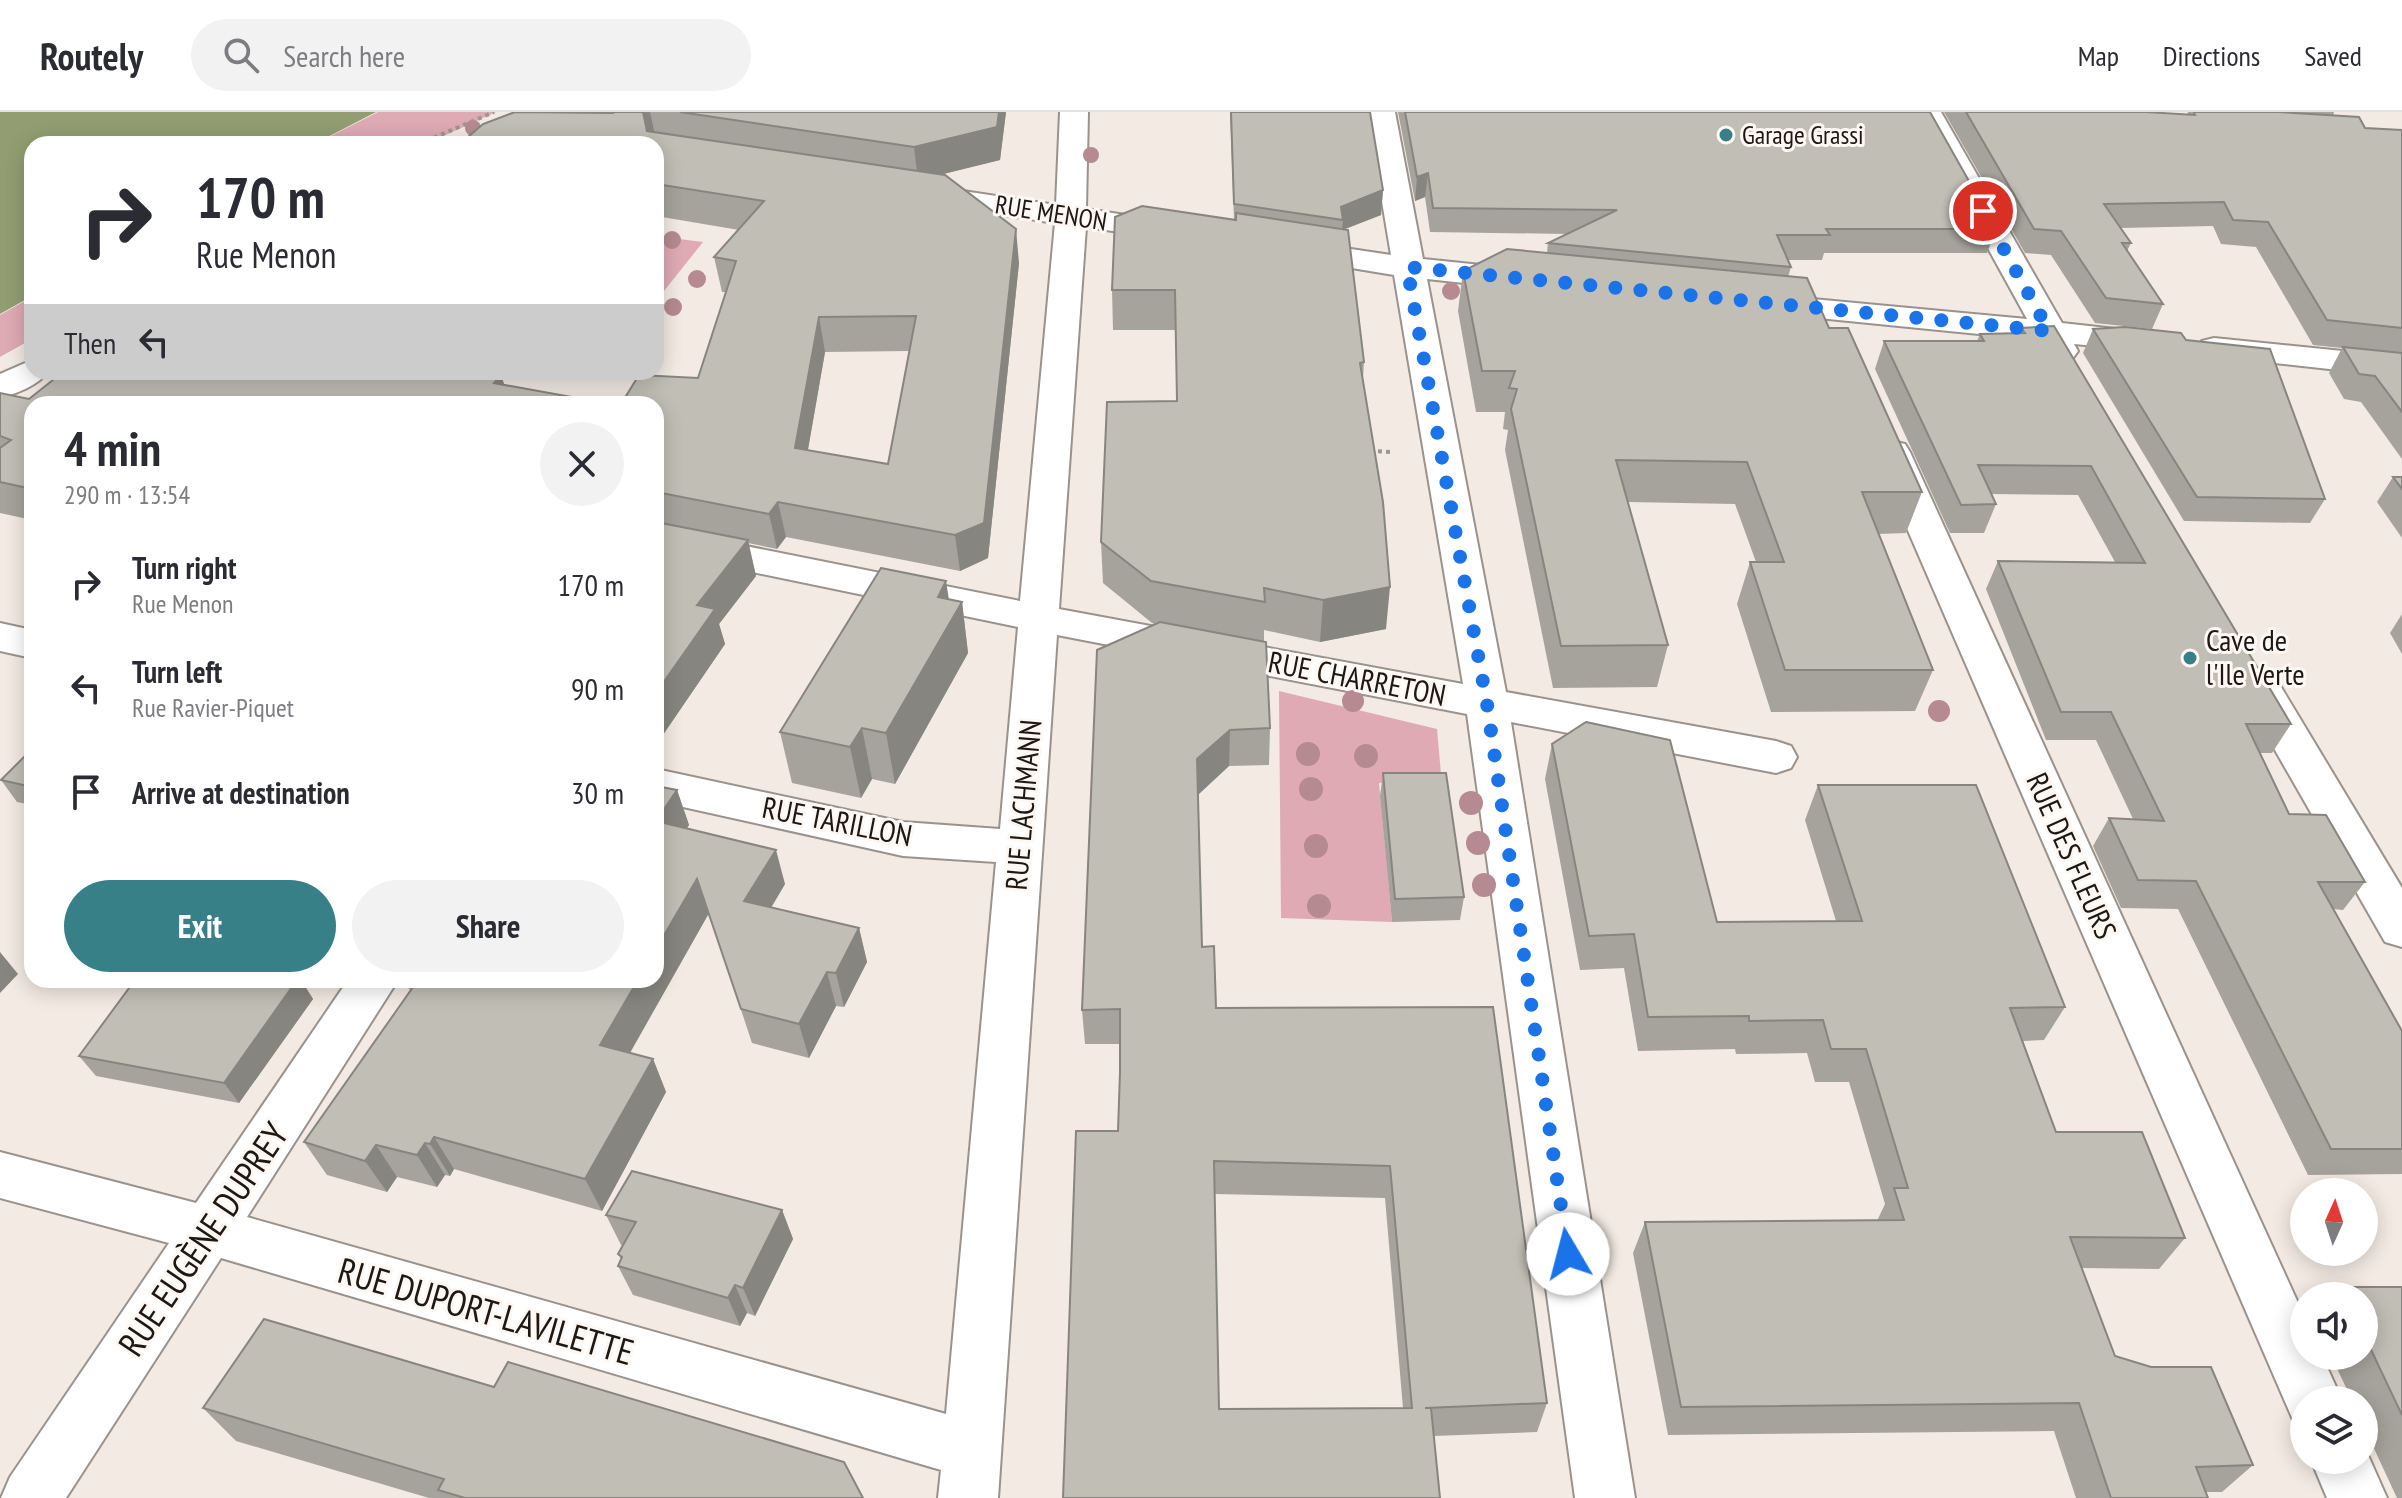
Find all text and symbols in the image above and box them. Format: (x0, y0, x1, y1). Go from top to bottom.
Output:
search box (191, 19, 751, 91)
text: Routely (40, 31, 143, 80)
icon: search (219, 33, 263, 77)
text: Search here (283, 36, 405, 75)
text: Map (2078, 37, 2119, 74)
text: Directions (2163, 37, 2260, 74)
text: Saved (2304, 37, 2362, 74)
place label: Garage Grassi (1742, 118, 1864, 151)
marker: Garage Grassi (1717, 126, 1735, 144)
text: 170 m (196, 161, 325, 233)
icon: right (64, 168, 168, 272)
pin (1949, 177, 2017, 245)
street label: RUE MENON (993, 187, 1109, 238)
icon: arrive (1961, 189, 2005, 233)
text: Rue Menon (196, 231, 336, 278)
icon: left (132, 320, 176, 364)
text: Then (64, 323, 116, 362)
text: 4 min (64, 417, 161, 479)
button: close (540, 422, 624, 506)
text: 290 m · 13:54 (64, 478, 190, 511)
text: Turn right (132, 548, 236, 587)
icon: right (64, 562, 108, 606)
text: 170 m (558, 565, 624, 604)
text: Rue Menon (132, 587, 233, 620)
place label: Cave de l'Ile Verte (2206, 620, 2305, 693)
street label: RUE CHARRETON (1265, 641, 1449, 714)
marker: Cave de l'Ile Verte (2181, 649, 2199, 667)
text: Turn left (132, 652, 222, 691)
icon: left (64, 666, 108, 710)
text: 90 m (571, 669, 624, 708)
text: Rue Ravier-Piquet (132, 691, 294, 724)
street label: RUE LACHMANN (996, 718, 1049, 892)
street label: RUE DES FLEURS (2018, 766, 2126, 944)
icon: arrive (64, 770, 108, 814)
text: Arrive at destination (132, 773, 350, 812)
text: 30 m (571, 773, 624, 812)
street label: RUE TARILLON (759, 787, 915, 854)
button: Exit (64, 880, 336, 972)
button: Share (352, 880, 624, 972)
street label: RUE EUGÈNE DUPREY (107, 1112, 298, 1365)
north arrow (2290, 1178, 2378, 1266)
map controls (2290, 1178, 2378, 1474)
position arrow (1526, 1212, 1610, 1296)
street label: RUE DUPORT-LAVILETTE (333, 1246, 639, 1375)
button: sound (2290, 1282, 2378, 1370)
button: layers (2290, 1386, 2378, 1474)

